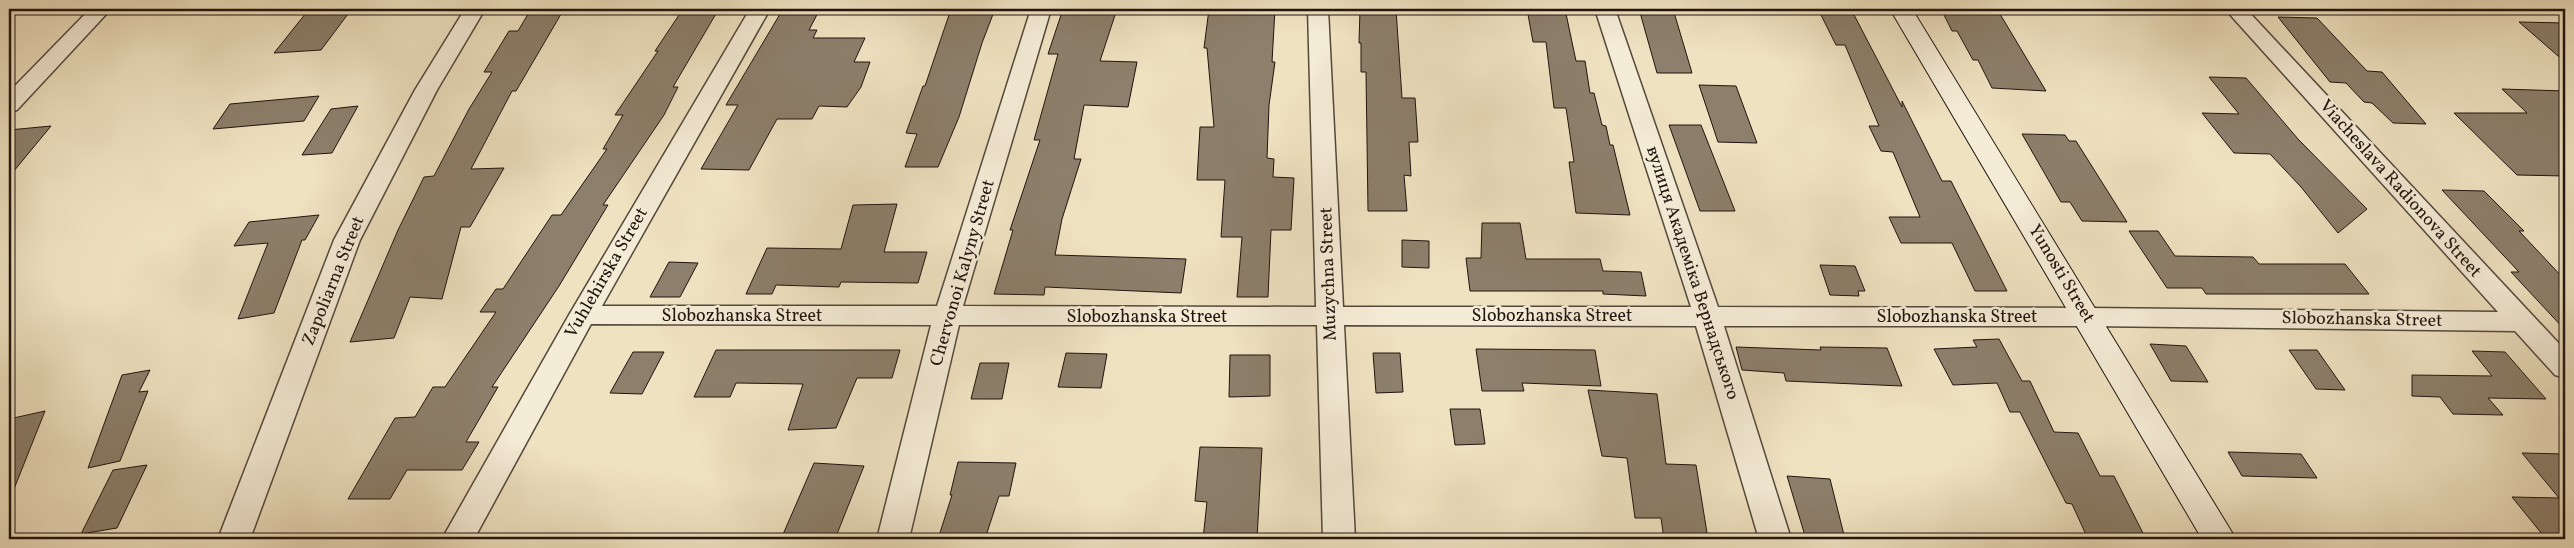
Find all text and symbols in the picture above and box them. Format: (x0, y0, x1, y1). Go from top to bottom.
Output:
street label: Viacheslava Radionova Street (2313, 94, 2487, 284)
street label: вулиця Академіка Вернадського (1639, 143, 1745, 403)
street label: Chervonoi Kalyny Street (924, 177, 1002, 369)
street label: Vuhlehirska Street (559, 203, 655, 343)
street label: Muzychna Street (1314, 207, 1344, 341)
street label: Zapoliarna Street (297, 212, 371, 350)
street label: Yunosti Street (2022, 220, 2100, 328)
street label: Slobozhanska Street (662, 304, 822, 329)
street label: Slobozhanska Street (1472, 304, 1632, 329)
street label: Slobozhanska Street (1067, 305, 1227, 330)
street label: Slobozhanska Street (1877, 305, 2037, 330)
street label: Slobozhanska Street (2281, 306, 2443, 334)

